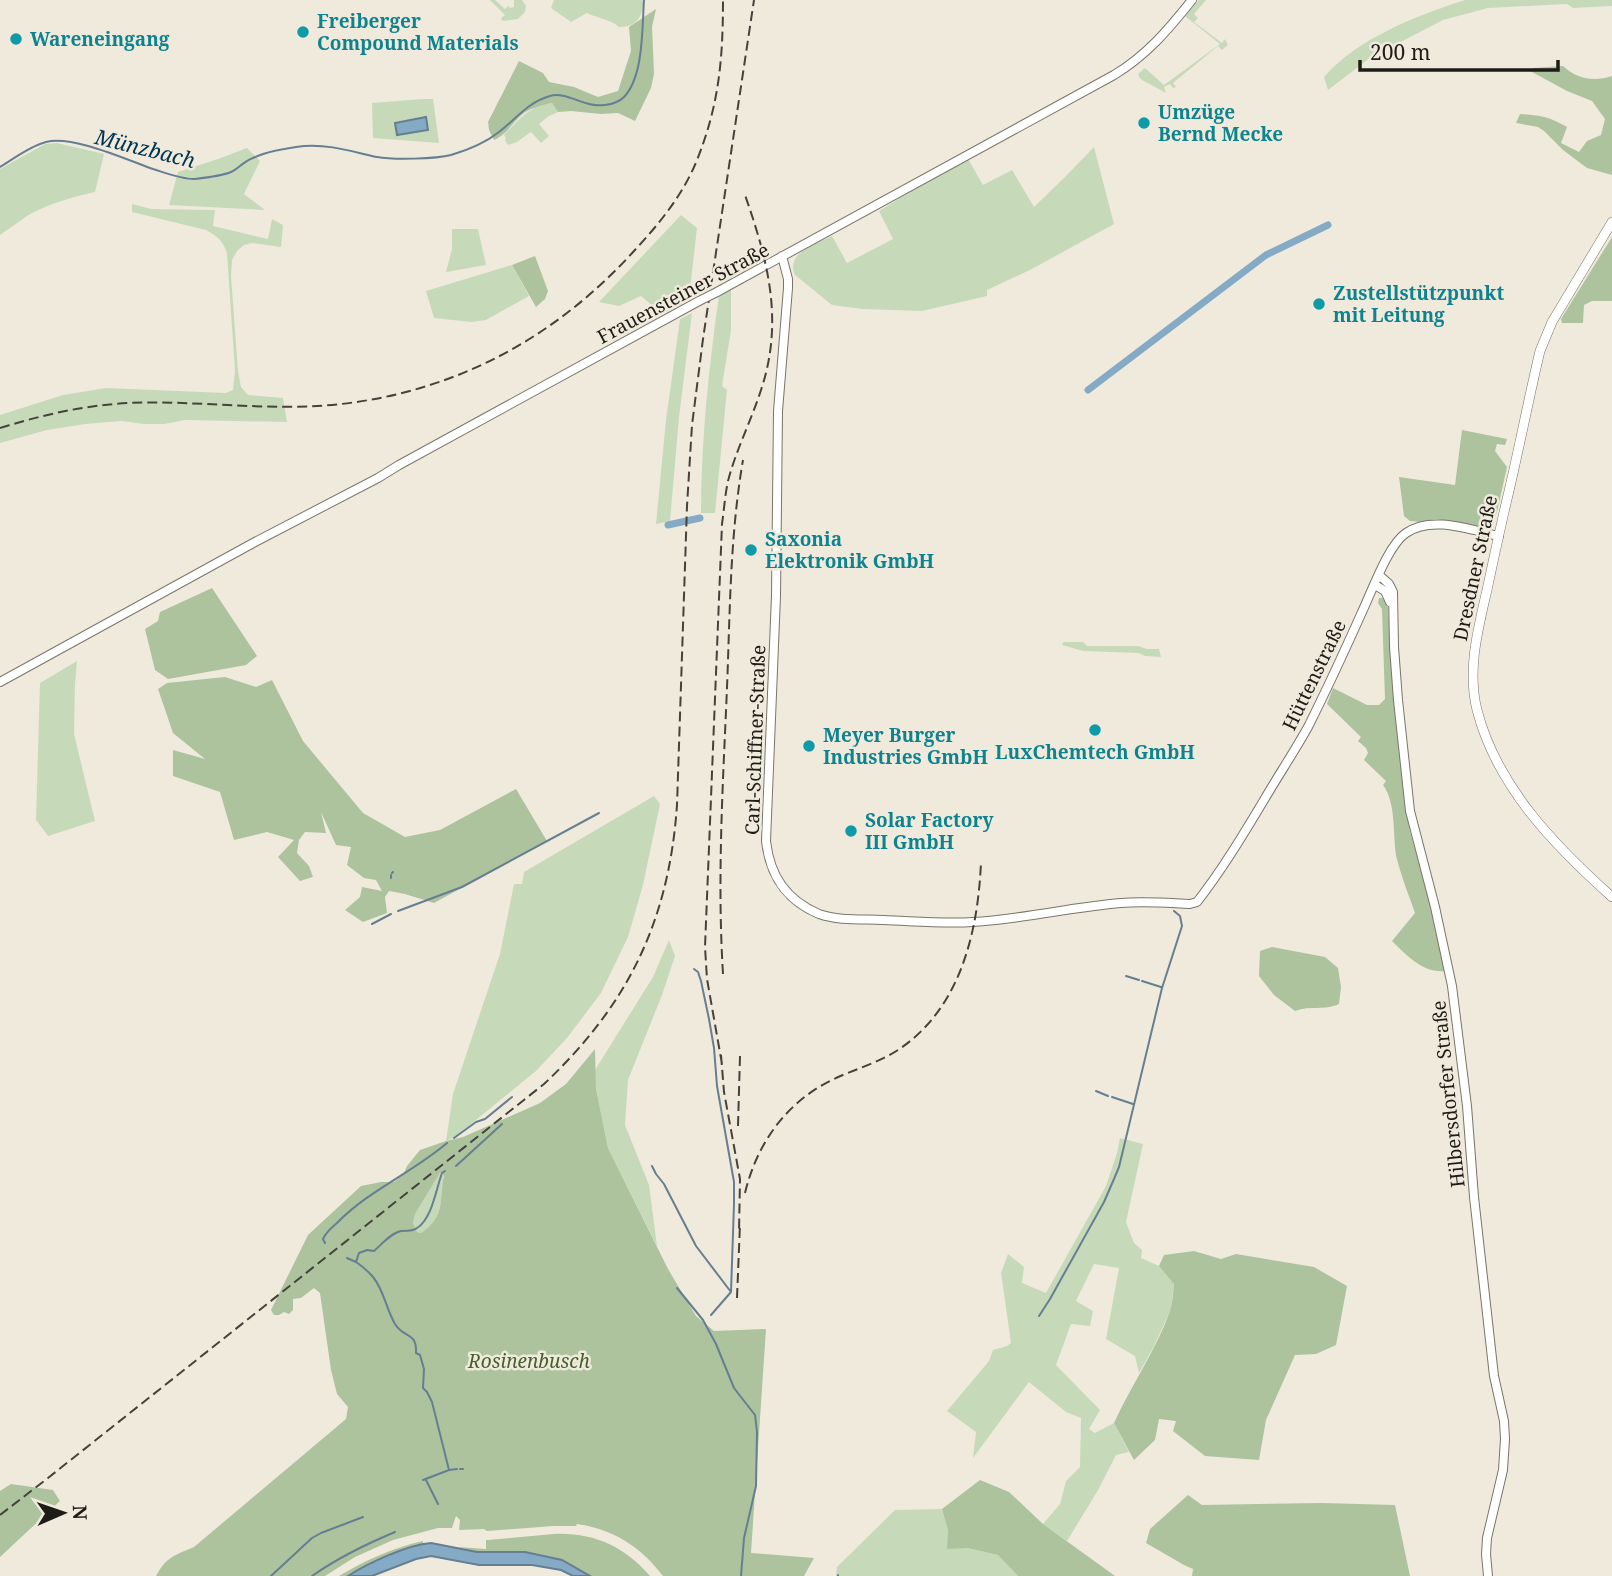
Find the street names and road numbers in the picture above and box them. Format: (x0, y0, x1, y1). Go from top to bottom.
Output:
street label: Frauensteiner Straße (592, 237, 774, 349)
street label: Dresdner Straße (1447, 493, 1503, 643)
street label: Hüttenstraße (1276, 615, 1352, 735)
street label: Carl-Schiffner-Straße (739, 644, 771, 836)
street label: Hilbersdorfer Straße (1425, 999, 1471, 1189)

